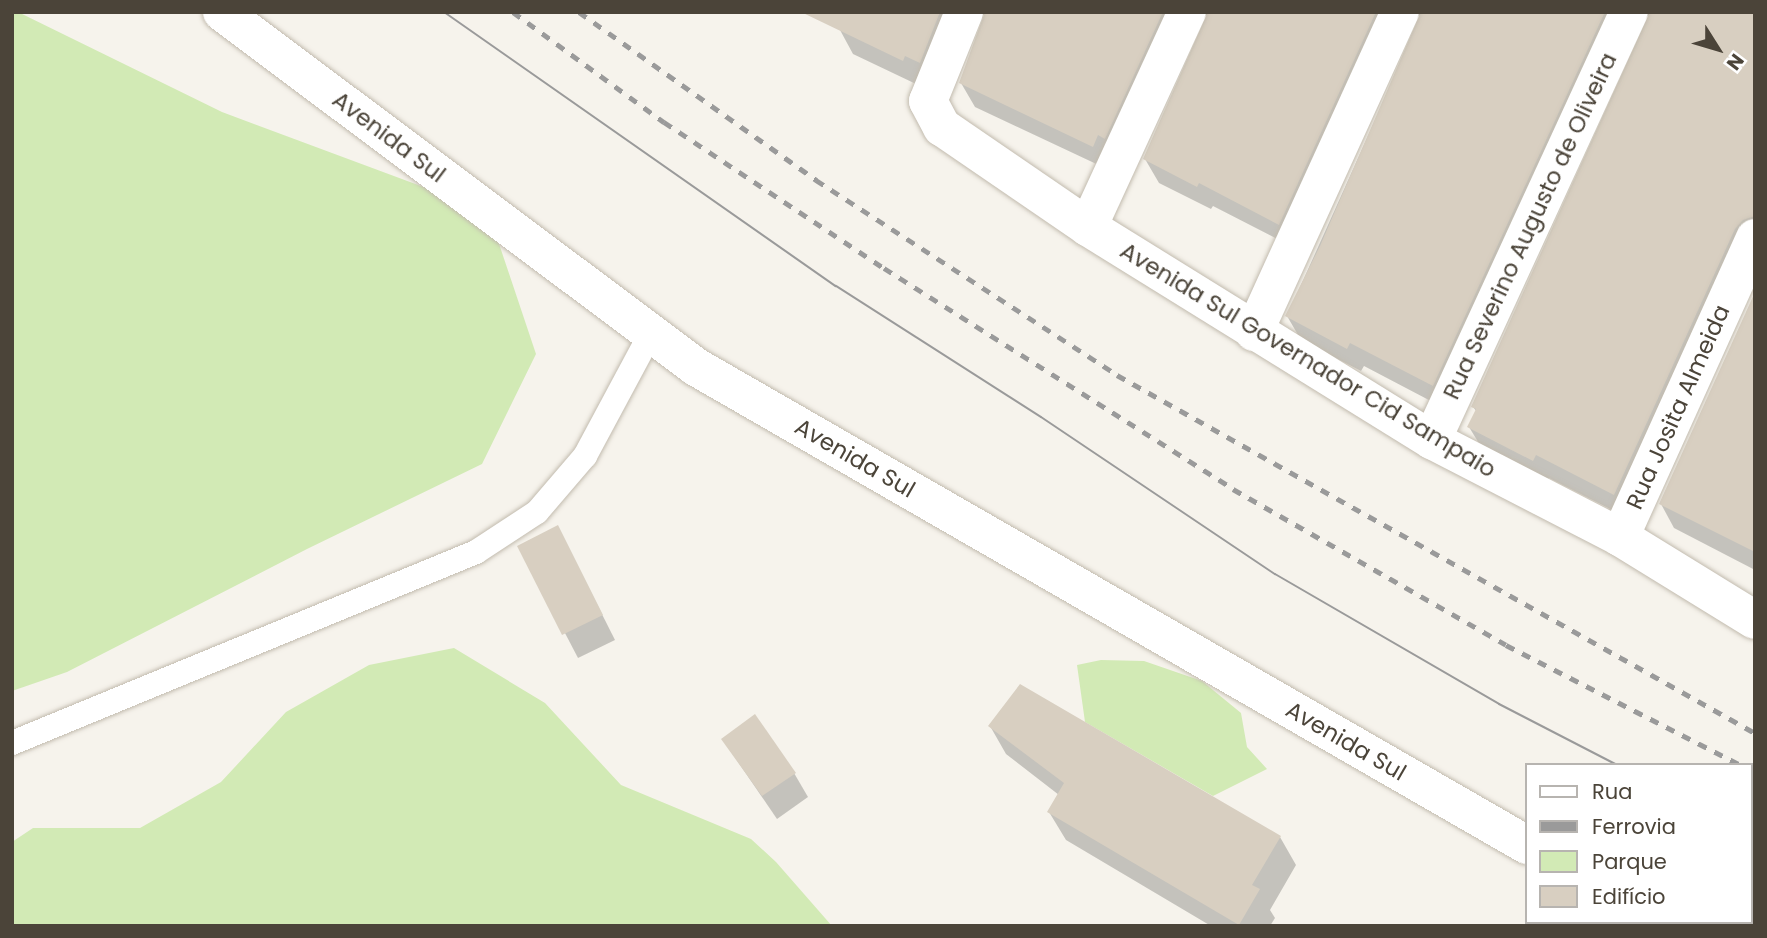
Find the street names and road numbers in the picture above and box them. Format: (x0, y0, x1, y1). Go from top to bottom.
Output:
street label: Rua Severino Augusto de Oliveira (1437, 48, 1623, 404)
street label: Avenida Sul (327, 86, 451, 188)
street label: Avenida Sul Governador Cid Sampaio (1115, 237, 1501, 483)
street label: Rua Josita Almeida (1620, 300, 1736, 514)
street label: Avenida Sul (790, 413, 920, 503)
street label: Avenida Sul (1281, 696, 1411, 786)

